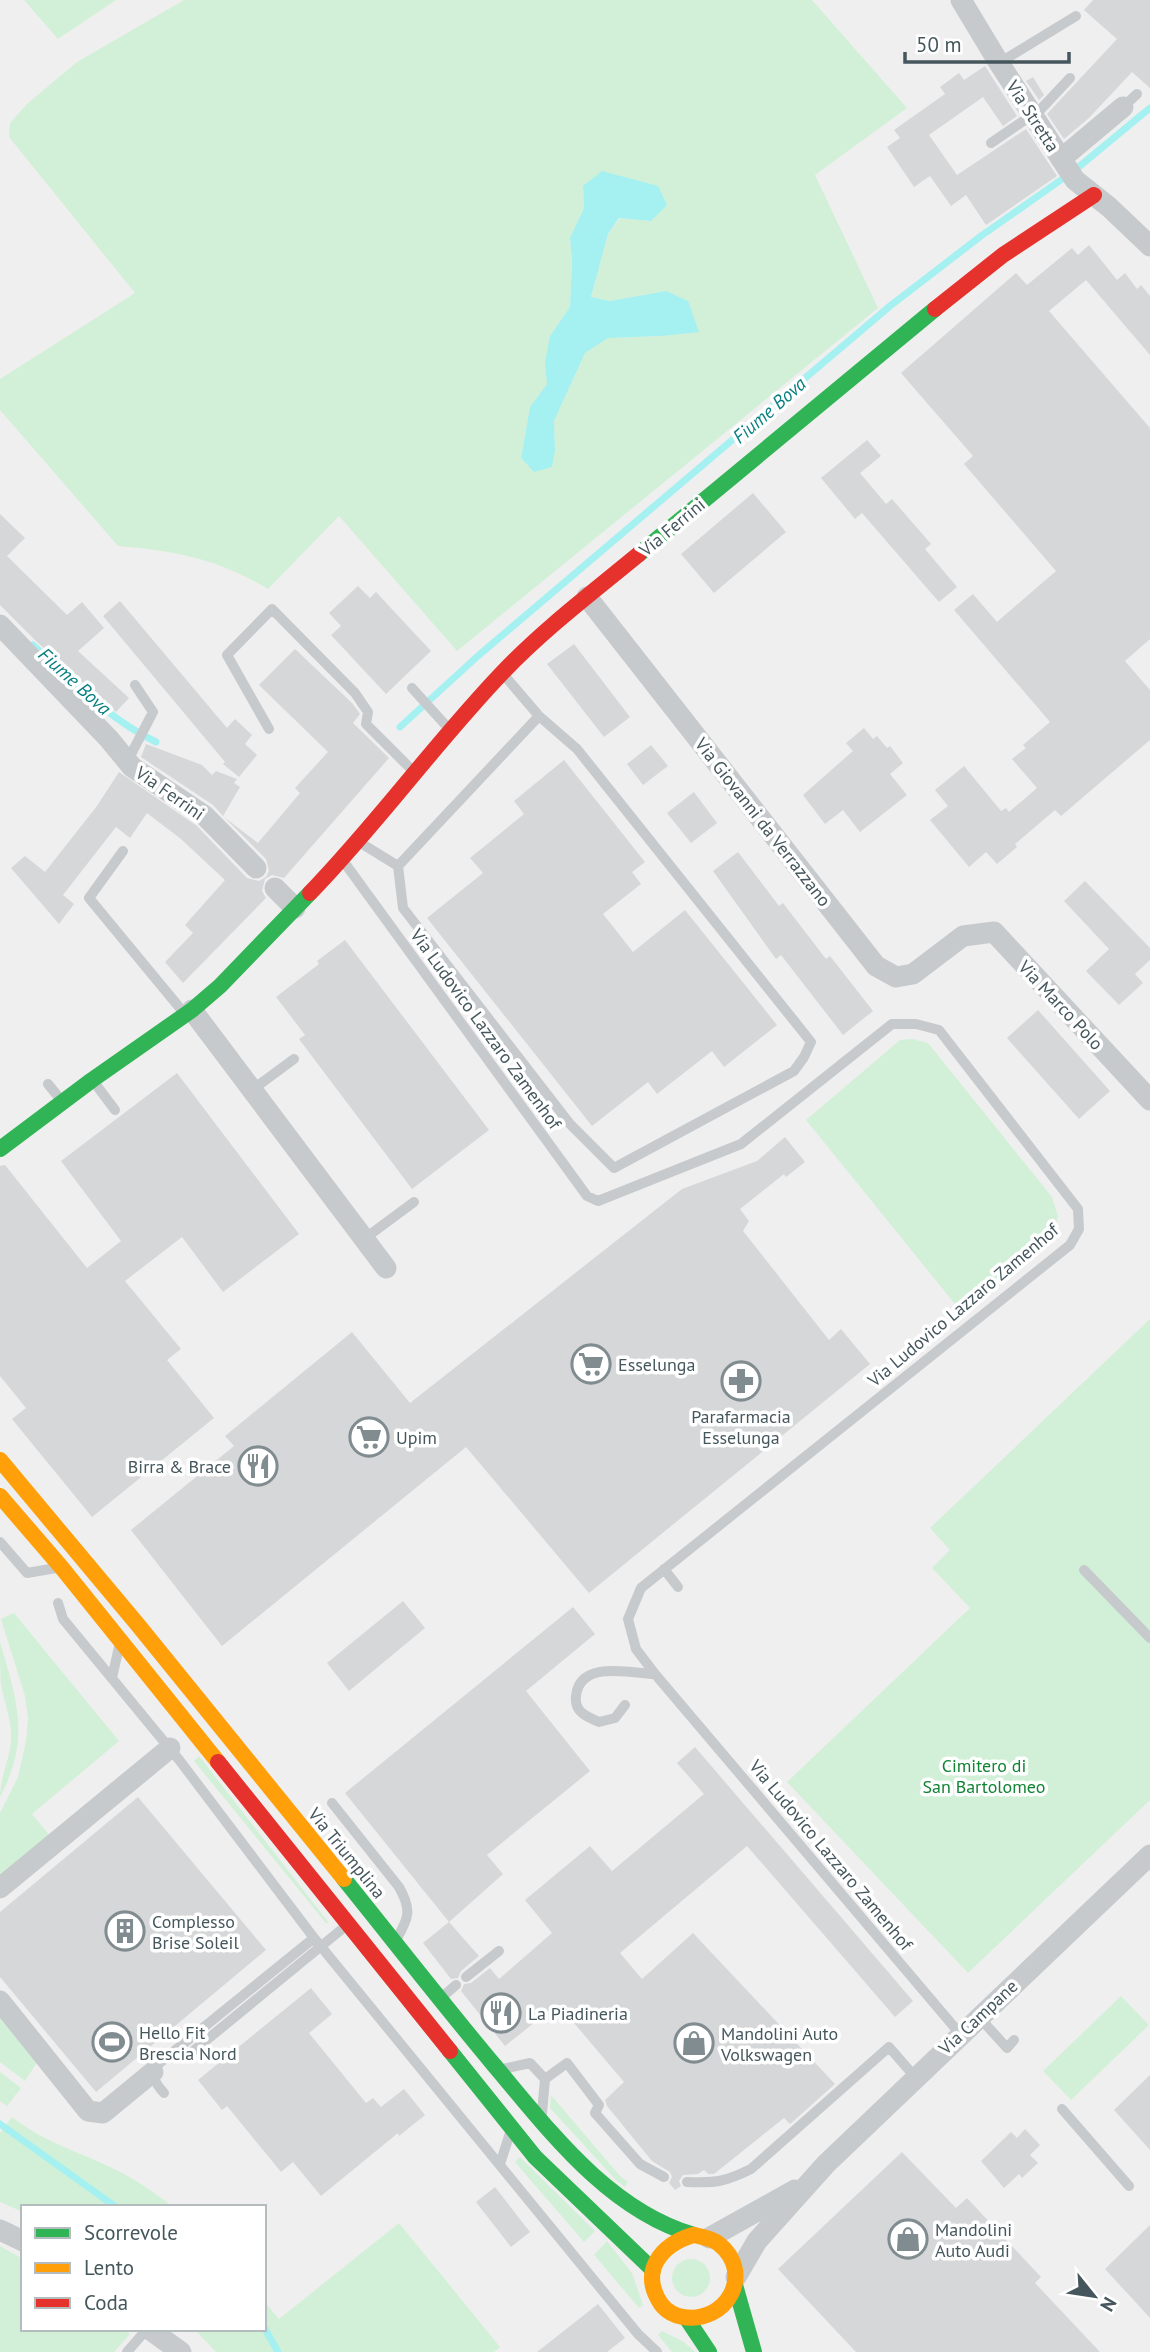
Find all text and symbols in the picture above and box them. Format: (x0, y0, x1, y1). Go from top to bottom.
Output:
scale bar (905, 21, 1070, 65)
text: 50 m (916, 31, 962, 58)
street label: Via Stretta (1001, 75, 1065, 156)
water label: Fiume Bova (727, 371, 811, 448)
street label: Via Ferrini (634, 493, 710, 562)
water label: Fiume Bova (34, 642, 117, 720)
street label: Via Giovanni da Verrazzano (689, 732, 836, 911)
street label: Via Ferrini (130, 760, 209, 825)
street label: Via Ludovico Lazzaro Zamenhof (405, 923, 567, 1135)
street label: Via Marco Polo (1013, 955, 1108, 1055)
street label: Via Ludovico Lazzaro Zamenhof (862, 1218, 1064, 1392)
supermarket icon: Esselunga (570, 1343, 612, 1385)
place label: Esselunga (618, 1353, 695, 1376)
pharmacy icon: Parafarmacia Esselunga (720, 1360, 762, 1402)
place label: Parafarmacia Esselunga (691, 1405, 791, 1449)
supermarket icon: Upim (348, 1416, 390, 1458)
place label: Upim (396, 1426, 437, 1449)
restaurant icon: Birra & Brace (237, 1445, 279, 1487)
place label: Birra & Brace (128, 1455, 231, 1478)
street label: Via Ludovico Lazzaro Zamenhof (744, 1754, 918, 1956)
park label: Cimitero di San Bartolomeo (923, 1754, 1045, 1798)
street label: Via Triumplina (303, 1802, 391, 1903)
building icon: Complesso Brise Soleil (104, 1910, 146, 1952)
place label: Complesso Brise Soleil (152, 1910, 239, 1954)
street label: Via Campane (933, 1975, 1022, 2060)
restaurant icon: La Piadineria (480, 1992, 522, 2034)
place label: La Piadineria (528, 2002, 628, 2025)
sports icon: Hello Fit Brescia Nord (91, 2021, 133, 2063)
place label: Hello Fit Brescia Nord (139, 2021, 237, 2065)
shop icon: Mandolini Auto Volkswagen (673, 2022, 715, 2064)
place label: Mandolini Auto Volkswagen (720, 2022, 838, 2066)
legend (21, 2205, 266, 2331)
shop icon: Mandolini Auto Audi (887, 2218, 929, 2260)
place label: Mandolini Auto Audi (935, 2218, 1012, 2262)
text: Scorrevole (84, 2219, 178, 2246)
text: Lento (84, 2254, 134, 2281)
north arrow (1059, 2261, 1129, 2331)
text: Coda (84, 2289, 128, 2316)
text: N (1095, 2293, 1122, 2316)

